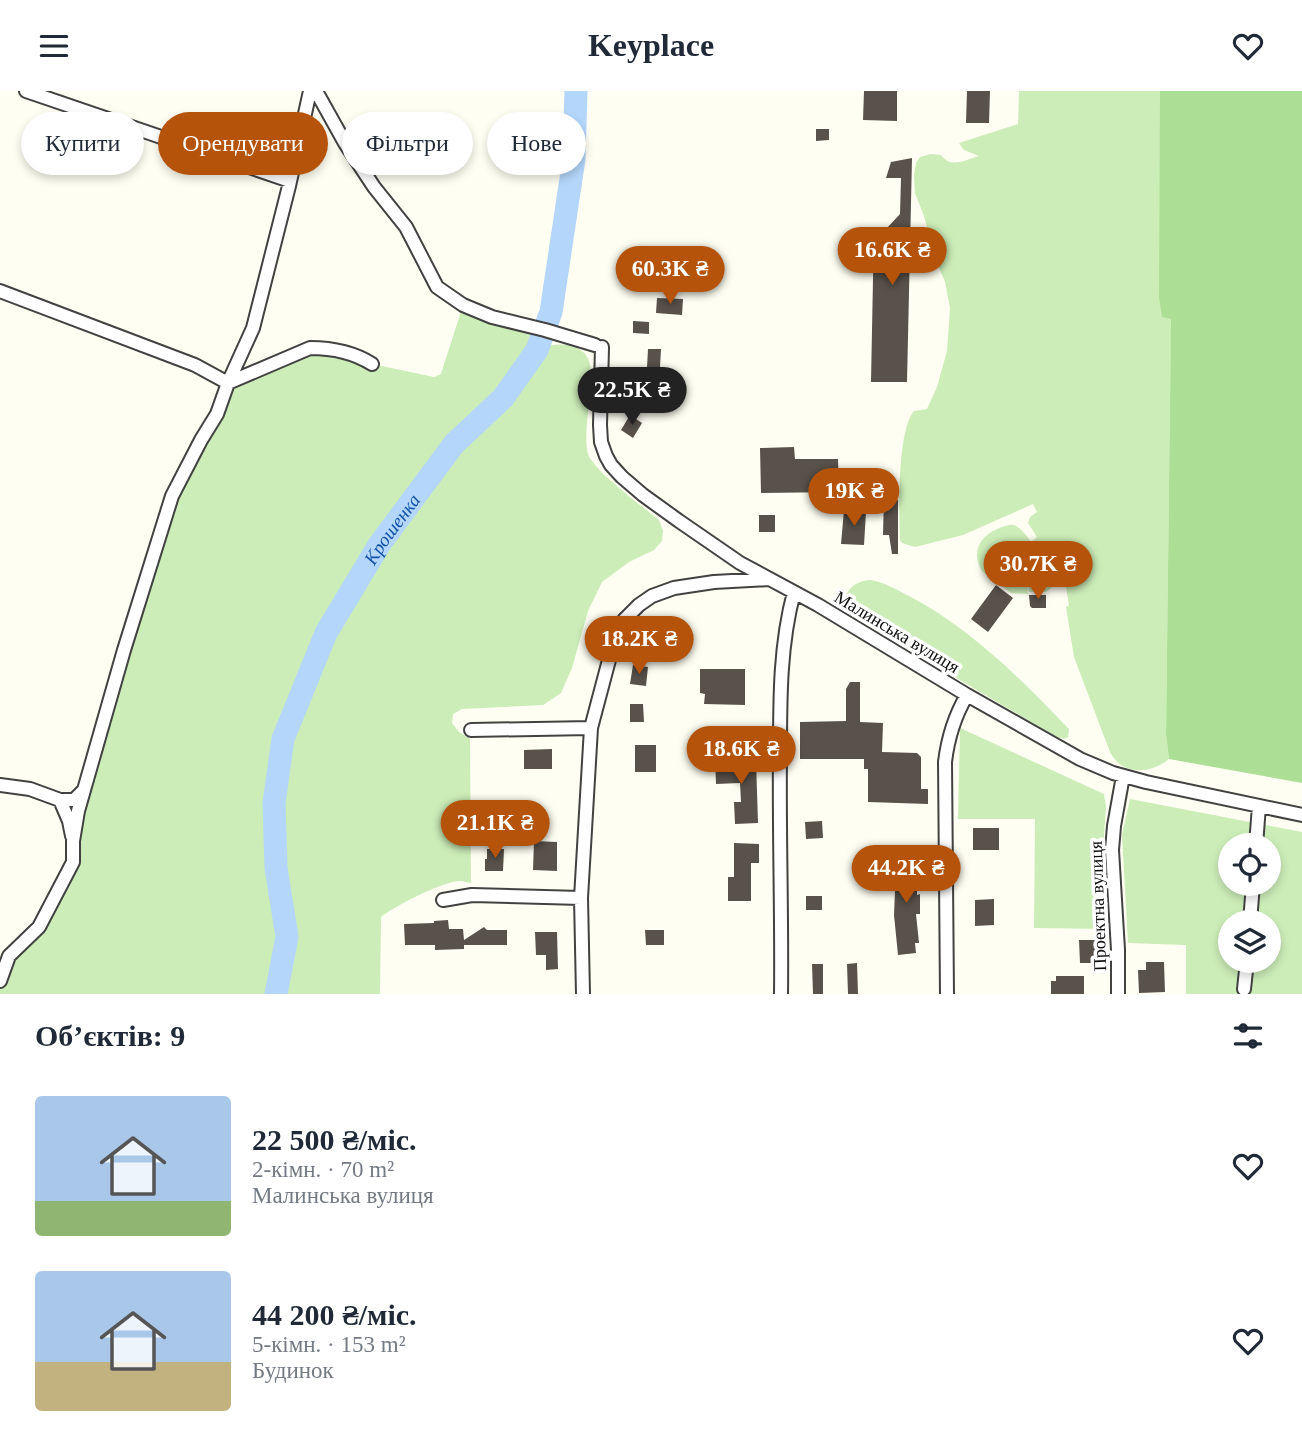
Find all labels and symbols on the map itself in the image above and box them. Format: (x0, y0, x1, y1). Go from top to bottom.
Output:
pin: 16.6K ₴ (827, 227, 957, 287)
pin: 60.3K ₴ (605, 247, 735, 306)
pin: 22.5K ₴ (567, 367, 697, 427)
pin: 19K ₴ (805, 469, 903, 528)
water label: Крошенка (359, 490, 424, 569)
pin: 30.7K ₴ (973, 541, 1103, 601)
street label: Малинська вулиця (831, 587, 963, 677)
pin: 18.2K ₴ (574, 617, 704, 676)
pin: 18.6K ₴ (676, 727, 806, 786)
pin: 21.1K ₴ (430, 801, 560, 860)
street label: Проектна вулиця (1086, 841, 1110, 971)
pin: 44.2K ₴ (841, 845, 971, 905)

